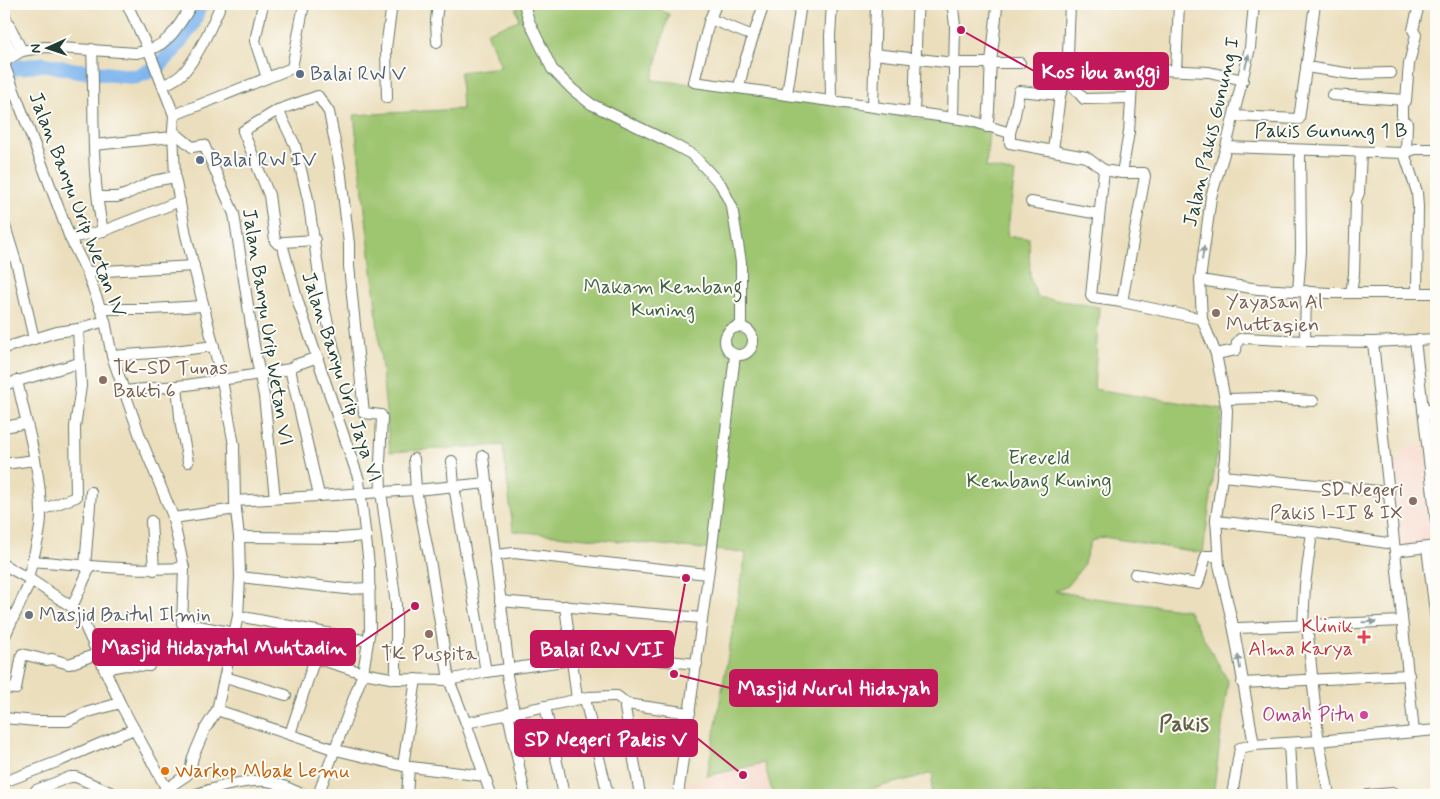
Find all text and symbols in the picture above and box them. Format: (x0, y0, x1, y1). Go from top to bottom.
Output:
north arrow (22, 22, 72, 72)
street label: Jalan Pakis Gunung I (1177, 34, 1247, 230)
text: N (27, 43, 45, 54)
callout: Kos ibu anggi (1034, 53, 1168, 89)
one-way arrow (1243, 54, 1251, 69)
text: Kos ibu anggi (1042, 58, 1160, 88)
place label: Balai RW V (310, 61, 406, 88)
marker: Balai RW V (294, 68, 306, 80)
street label: Jalan Banyu Urip Wetan IV (21, 88, 133, 322)
street label: Pakis Gunung 1 B (1255, 118, 1407, 145)
place label: Balai RW IV (210, 147, 317, 174)
marker: Balai RW IV (194, 154, 206, 166)
street label: Jalan Banyu Urip Wetan VI (235, 207, 299, 447)
one-way arrow (1200, 245, 1208, 261)
street label: Jalan Banyu Urip Jaya VI (294, 268, 388, 486)
park label: Makam Kembang Kuning (583, 274, 743, 324)
place label: Yayasan Al Muttaqien (1226, 289, 1323, 339)
marker: Yayasan Al Muttaqien (1210, 307, 1222, 319)
place label: TK-SD Tunas Bakti 6 (113, 355, 228, 405)
marker: TK-SD Tunas Bakti 6 (97, 374, 109, 386)
park label: Ereveld Kembang Kuning (966, 445, 1112, 497)
place label: SD Negeri Pakis I-II & IX (1270, 477, 1403, 527)
marker: SD Negeri Pakis I-II & IX (1407, 495, 1419, 507)
place label: Masjid Baitul Ilmin (39, 602, 211, 629)
marker: Masjid Baitul Ilmin (23, 609, 35, 621)
place label: Klinik Alma Karya (1248, 613, 1353, 663)
one-way arrow (1362, 618, 1378, 626)
marker: TK Puspita (423, 628, 435, 640)
callout: Masjid Hidayatul Muhtadin (93, 629, 355, 665)
marker: Klinik Alma Karya (1357, 630, 1371, 644)
callout: Balai RW VII (531, 631, 673, 667)
text: Masjid Hidayatul Muhtadin (102, 634, 347, 662)
text: Balai RW VII (540, 636, 665, 664)
place label: TK Puspita (381, 641, 478, 668)
one-way arrow (1235, 654, 1243, 670)
callout: Masjid Nurul Hidayah (730, 670, 937, 706)
text: Masjid Nurul Hidayah (738, 675, 930, 703)
place label: Omah Pitu (1262, 702, 1354, 729)
marker: Omah Pitu (1358, 709, 1370, 721)
district label: Pakis (1159, 711, 1209, 739)
callout: SD Negeri Pakis V (515, 720, 697, 756)
text: SD Negeri Pakis V (524, 726, 688, 754)
place label: Warkop Mbak Lemu (175, 758, 350, 785)
marker: Warkop Mbak Lemu (159, 765, 171, 777)

